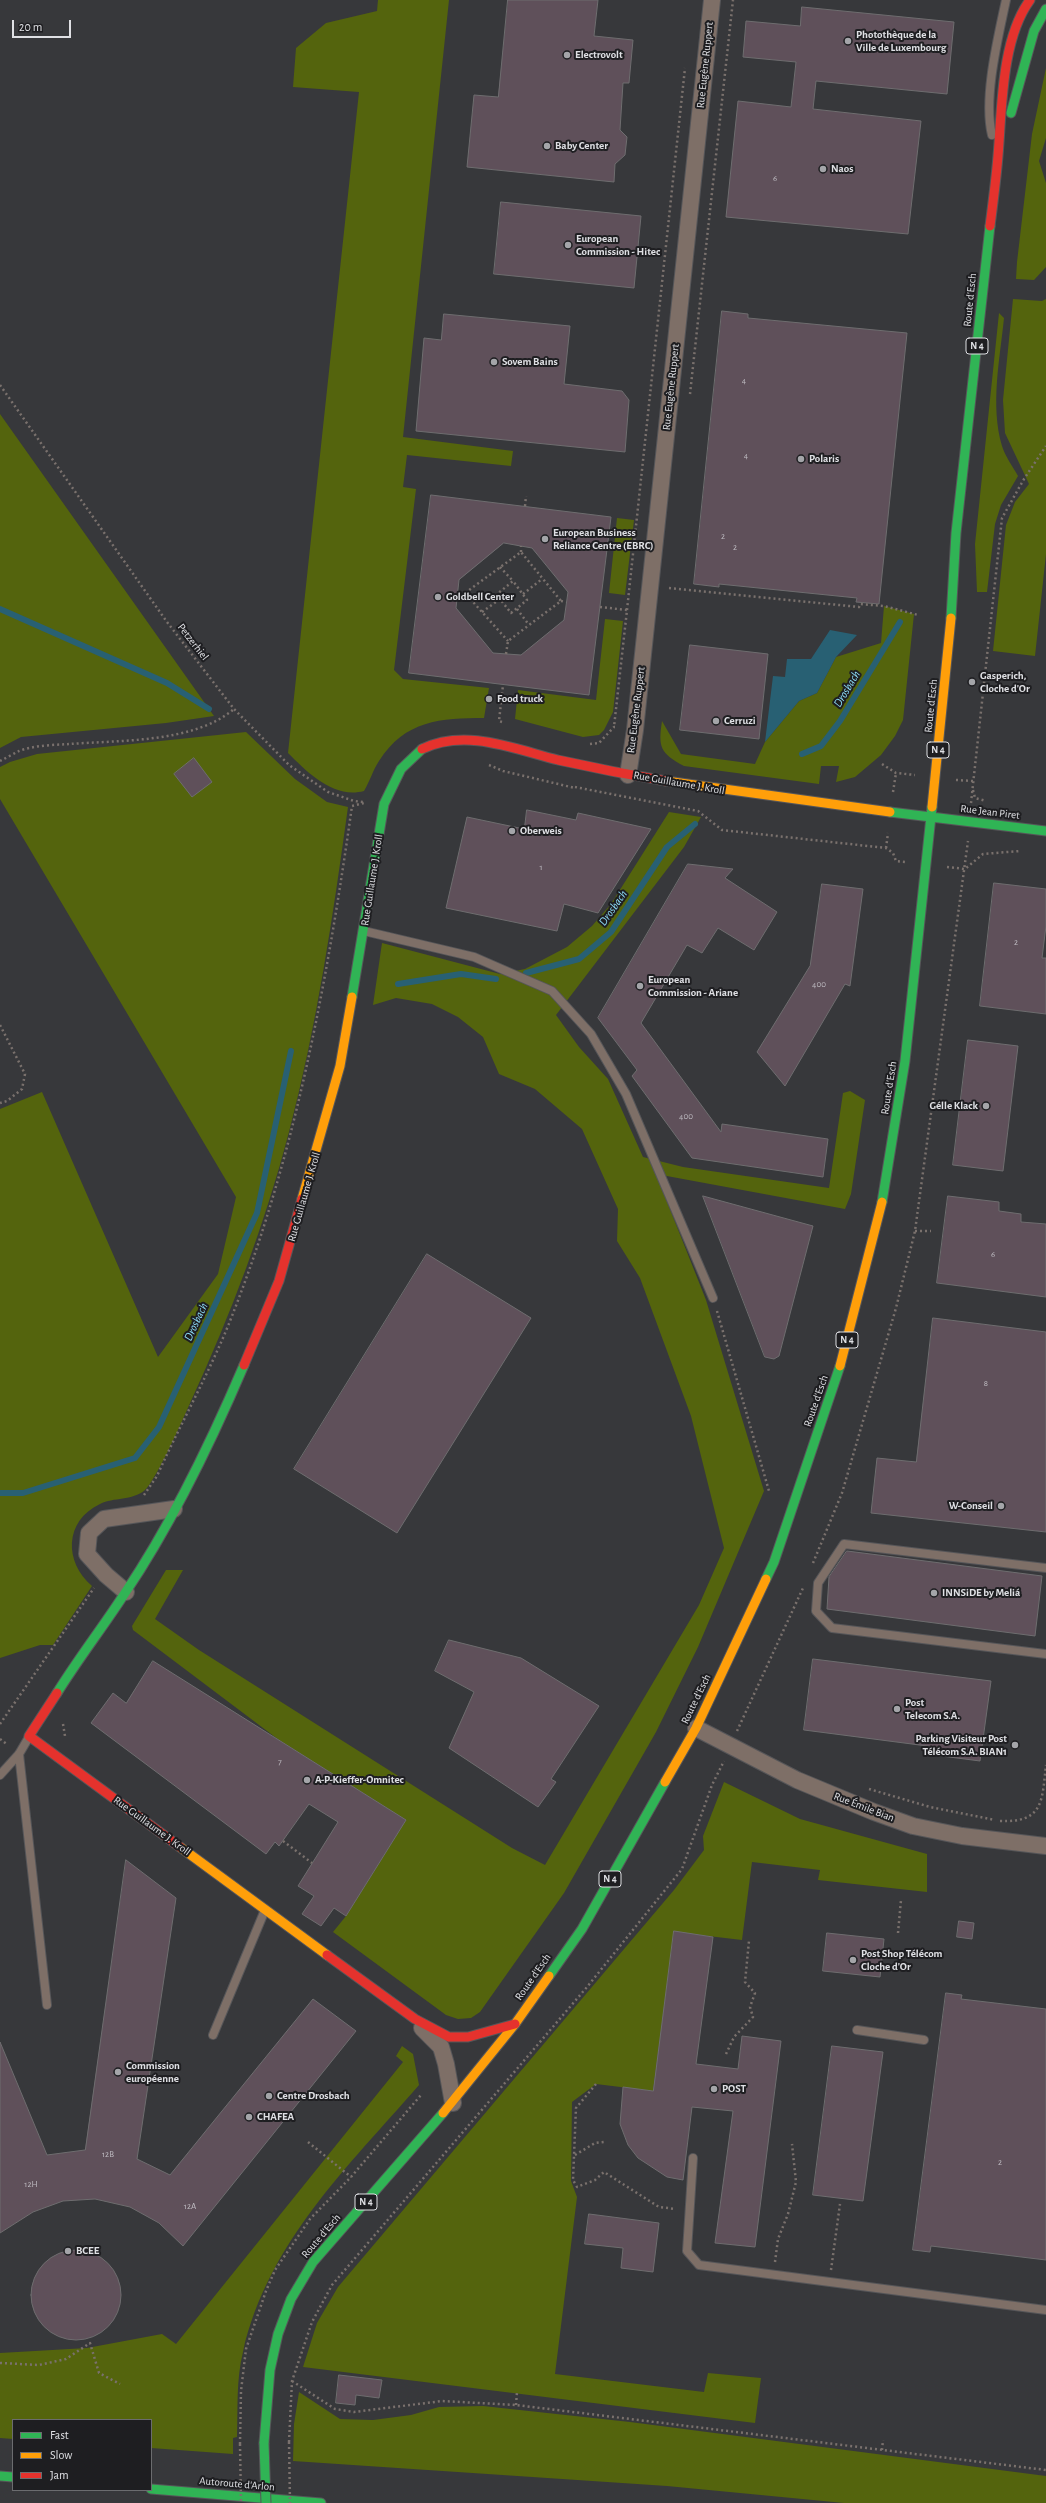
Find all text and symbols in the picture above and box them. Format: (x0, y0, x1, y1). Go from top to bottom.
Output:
scale bar (14, 12, 73, 38)
text: 20 m (19, 21, 42, 33)
street label: Rue Eugène Ruppert (694, 21, 716, 109)
place label: Photothèque de la Ville de Luxembourg (856, 28, 946, 54)
marker: Photothèque de la Ville de Luxembourg (843, 36, 853, 46)
place label: Electrovolt (575, 48, 623, 62)
marker: Electrovolt (562, 50, 572, 60)
place label: Baby Center (555, 139, 608, 153)
marker: Baby Center (542, 141, 552, 151)
place label: Naos (831, 162, 853, 176)
marker: Naos (818, 164, 828, 174)
house number: 6 (773, 173, 777, 183)
place label: European Commission - Hitec (576, 232, 660, 258)
marker: European Commission - Hitec (563, 240, 573, 250)
street label: Route d'Esch (961, 273, 979, 327)
road number: N 4 (966, 338, 988, 354)
street label: Rue Eugène Ruppert (660, 343, 682, 431)
place label: Sovem Bains (502, 355, 558, 369)
marker: Sovem Bains (489, 357, 499, 367)
house number: 4 (742, 375, 746, 385)
house number: 4 (744, 450, 748, 460)
place label: Polaris (809, 452, 839, 466)
marker: Polaris (796, 454, 806, 464)
place label: European Business Reliance Centre (EBRC) (553, 526, 654, 552)
house number: 2 (721, 531, 725, 541)
marker: European Business Reliance Centre (EBRC) (540, 534, 550, 544)
house number: 2 (733, 542, 737, 552)
place label: Goldbell Center (446, 590, 514, 604)
marker: Goldbell Center (433, 592, 443, 602)
street label: Petzerhiel (175, 621, 211, 663)
street label: Rue Eugène Ruppert (624, 666, 648, 754)
water label: Drosbach (830, 668, 864, 710)
place label: Gasperich, Cloche d'Or (980, 669, 1030, 695)
marker: Gasperich, Cloche d'Or (967, 677, 977, 687)
street label: Route d'Esch (922, 679, 940, 733)
place label: Food truck (497, 692, 543, 706)
marker: Food truck (484, 694, 494, 704)
place label: Cerruzi (724, 714, 756, 728)
marker: Cerruzi (711, 716, 721, 726)
road number: N 4 (927, 742, 949, 758)
street label: Rue Guillaume J. Kroll (632, 768, 726, 798)
street label: Rue Jean Piret (960, 802, 1020, 822)
place label: Oberweis (520, 824, 562, 838)
marker: Oberweis (507, 826, 517, 836)
street label: Rue Guillaume J. Kroll (358, 833, 386, 927)
house number: 1 (539, 862, 543, 872)
water label: Drosbach (596, 887, 630, 929)
house number: 2 (1014, 937, 1018, 947)
place label: European Commission - Ariane (648, 973, 738, 999)
house number: 400 (812, 979, 826, 989)
marker: European Commission - Ariane (635, 981, 645, 991)
street label: Route d'Esch (878, 1060, 900, 1116)
place label: Gélle Klack (930, 1099, 978, 1113)
marker: Gélle Klack (981, 1101, 991, 1111)
house number: 400 (679, 1111, 693, 1121)
street label: Rue Guillaume J. Kroll (285, 1151, 323, 1243)
house number: 6 (991, 1249, 995, 1259)
water label: Drosbach (181, 1301, 211, 1343)
road number: N 4 (836, 1332, 858, 1348)
street label: Route d'Esch (801, 1373, 831, 1429)
house number: 8 (984, 1378, 988, 1388)
place label: W-Conseil (949, 1499, 993, 1513)
marker: W-Conseil (996, 1501, 1006, 1511)
place label: INNSiDE by Meliá (942, 1586, 1020, 1600)
marker: INNSiDE by Meliá (929, 1588, 939, 1598)
street label: Route d'Esch (678, 1672, 714, 1726)
place label: Post Telecom S.A. (905, 1696, 960, 1722)
marker: Post Telecom S.A. (892, 1704, 902, 1714)
place label: Parking Visiteur Post Télécom S.A. BIAN1 (915, 1732, 1007, 1758)
marker: Parking Visiteur Post Télécom S.A. BIAN1 (1010, 1740, 1020, 1750)
house number: 7 (278, 1757, 282, 1767)
place label: A-P-Kieffer-Omnitec (315, 1773, 404, 1787)
marker: A-P-Kieffer-Omnitec (302, 1775, 312, 1785)
street label: Rue Émile Bian (832, 1789, 896, 1825)
street label: Rue Guillaume J. Kroll (111, 1793, 193, 1859)
road number: N 4 (599, 1871, 621, 1887)
place label: Post Shop Télécom Cloche d'Or (861, 1947, 942, 1973)
street label: Route d'Esch (512, 1951, 554, 2003)
marker: Post Shop Télécom Cloche d'Or (848, 1955, 858, 1965)
place label: Commission européenne (126, 2059, 180, 2085)
marker: Commission européenne (113, 2067, 123, 2077)
place label: POST (722, 2082, 746, 2096)
marker: POST (709, 2084, 719, 2094)
place label: Centre Drosbach (277, 2089, 350, 2103)
marker: Centre Drosbach (264, 2091, 274, 2101)
place label: CHAFEA (257, 2110, 294, 2124)
marker: CHAFEA (244, 2112, 254, 2122)
house number: 12B (102, 2149, 114, 2159)
house number: 2 (998, 2157, 1002, 2167)
house number: 12H (24, 2179, 38, 2189)
road number: N 4 (355, 2194, 377, 2210)
house number: 12A (184, 2201, 196, 2211)
street label: Route d'Esch (299, 2211, 343, 2261)
place label: BCEE (76, 2244, 99, 2258)
marker: BCEE (63, 2246, 73, 2256)
legend (12, 2419, 152, 2491)
text: Fast (50, 2429, 69, 2441)
text: Slow (50, 2449, 72, 2461)
text: Jam (50, 2469, 69, 2481)
street label: Autoroute d'Arlon (199, 2474, 275, 2494)

